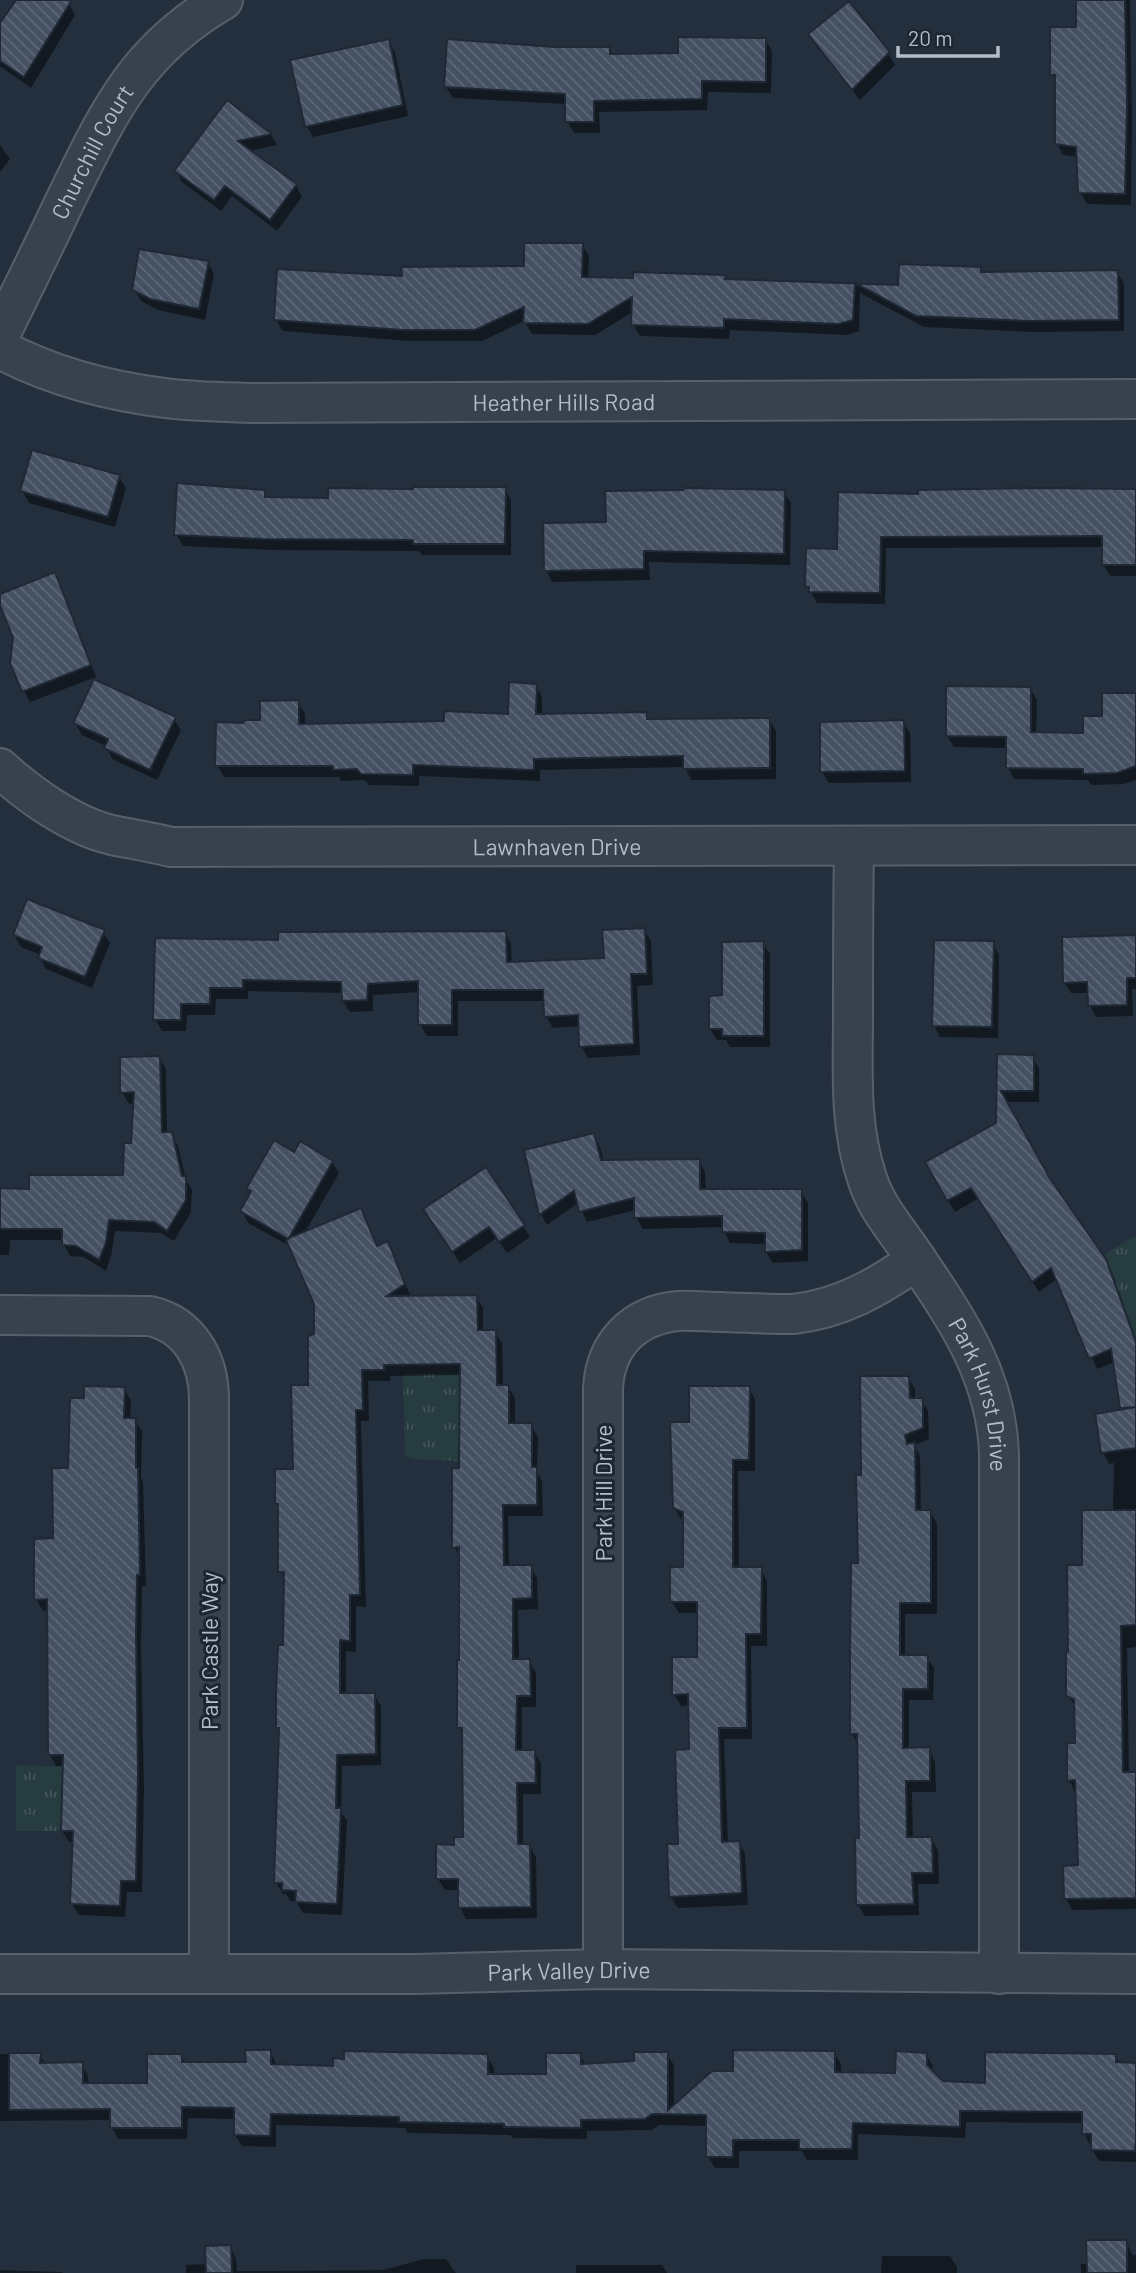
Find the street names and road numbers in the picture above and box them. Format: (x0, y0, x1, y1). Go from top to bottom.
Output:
street label: Churchill Court (45, 79, 139, 223)
street label: Heather Hills Road (472, 387, 655, 416)
street label: Lawnhaven Drive (473, 832, 641, 860)
street label: Park Hurst Drive (943, 1312, 1013, 1472)
street label: Park Hill Drive (589, 1424, 617, 1562)
street label: Park Castle Way (195, 1571, 223, 1730)
street label: Park Valley Drive (487, 1955, 651, 1986)

